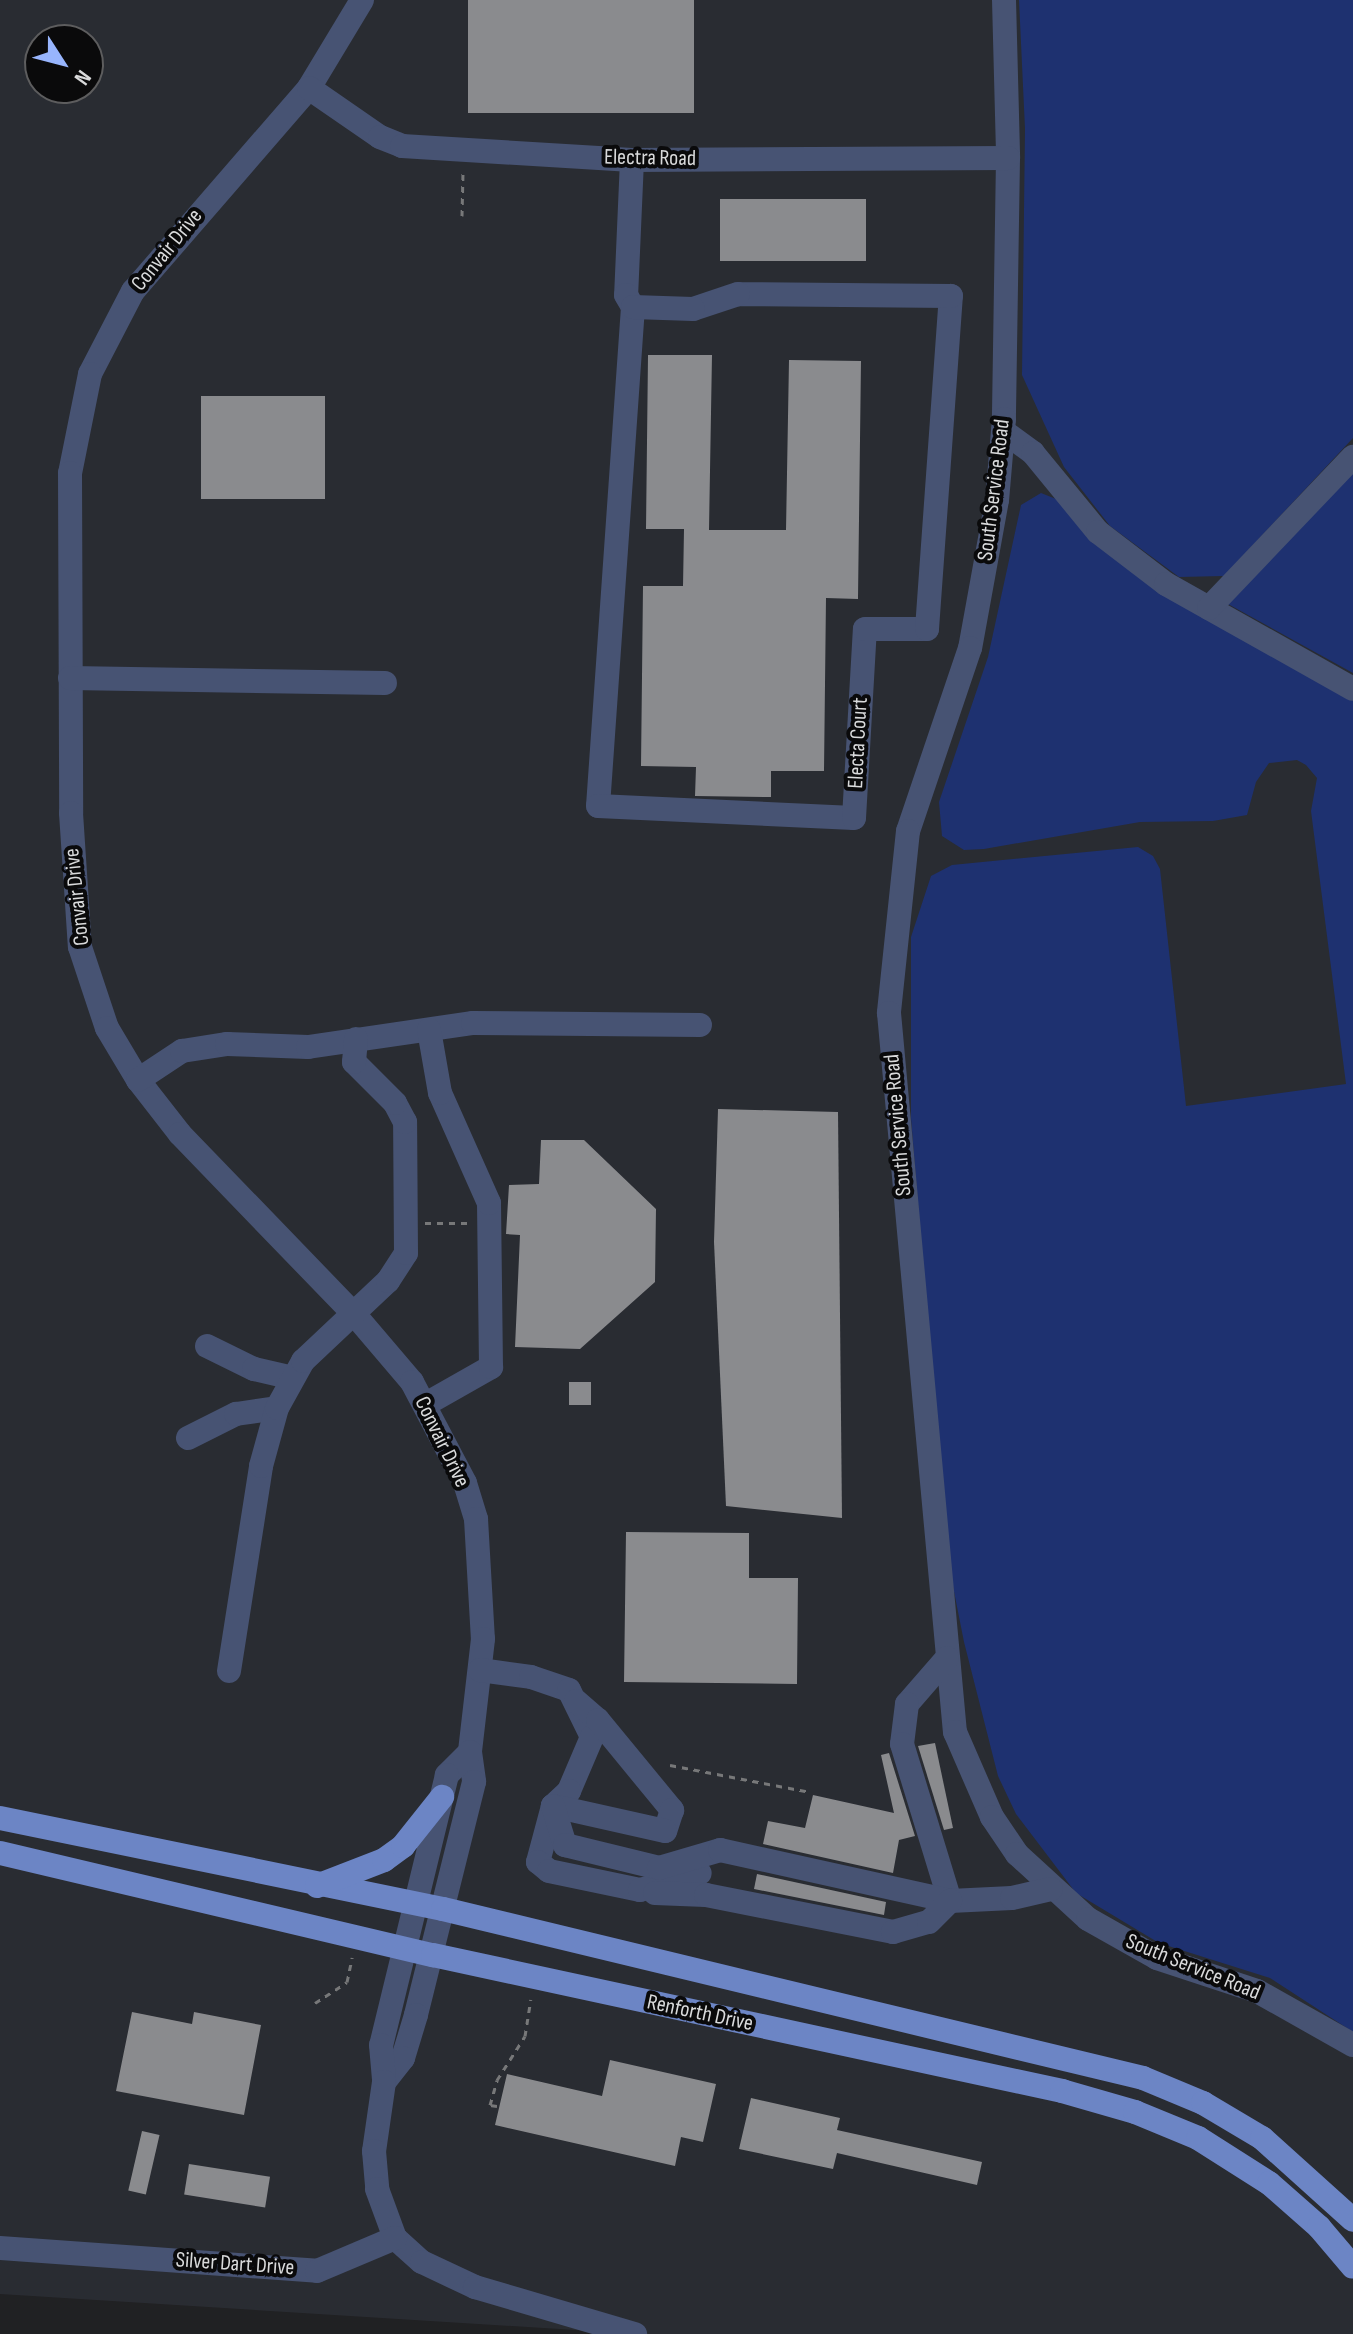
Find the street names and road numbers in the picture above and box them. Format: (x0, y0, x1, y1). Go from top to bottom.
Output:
street label: Electra Road (604, 144, 696, 172)
street label: Convair Drive (126, 204, 208, 296)
street label: South Service Road (972, 418, 1016, 562)
street label: Electa Court (842, 697, 874, 789)
street label: Convair Drive (59, 847, 95, 947)
street label: South Service Road (879, 1053, 917, 1197)
street label: Convair Drive (409, 1392, 475, 1492)
street label: South Service Road (1122, 1928, 1264, 2006)
street label: Renforth Drive (645, 1989, 755, 2037)
street label: Silver Dart Drive (175, 2247, 295, 2281)

